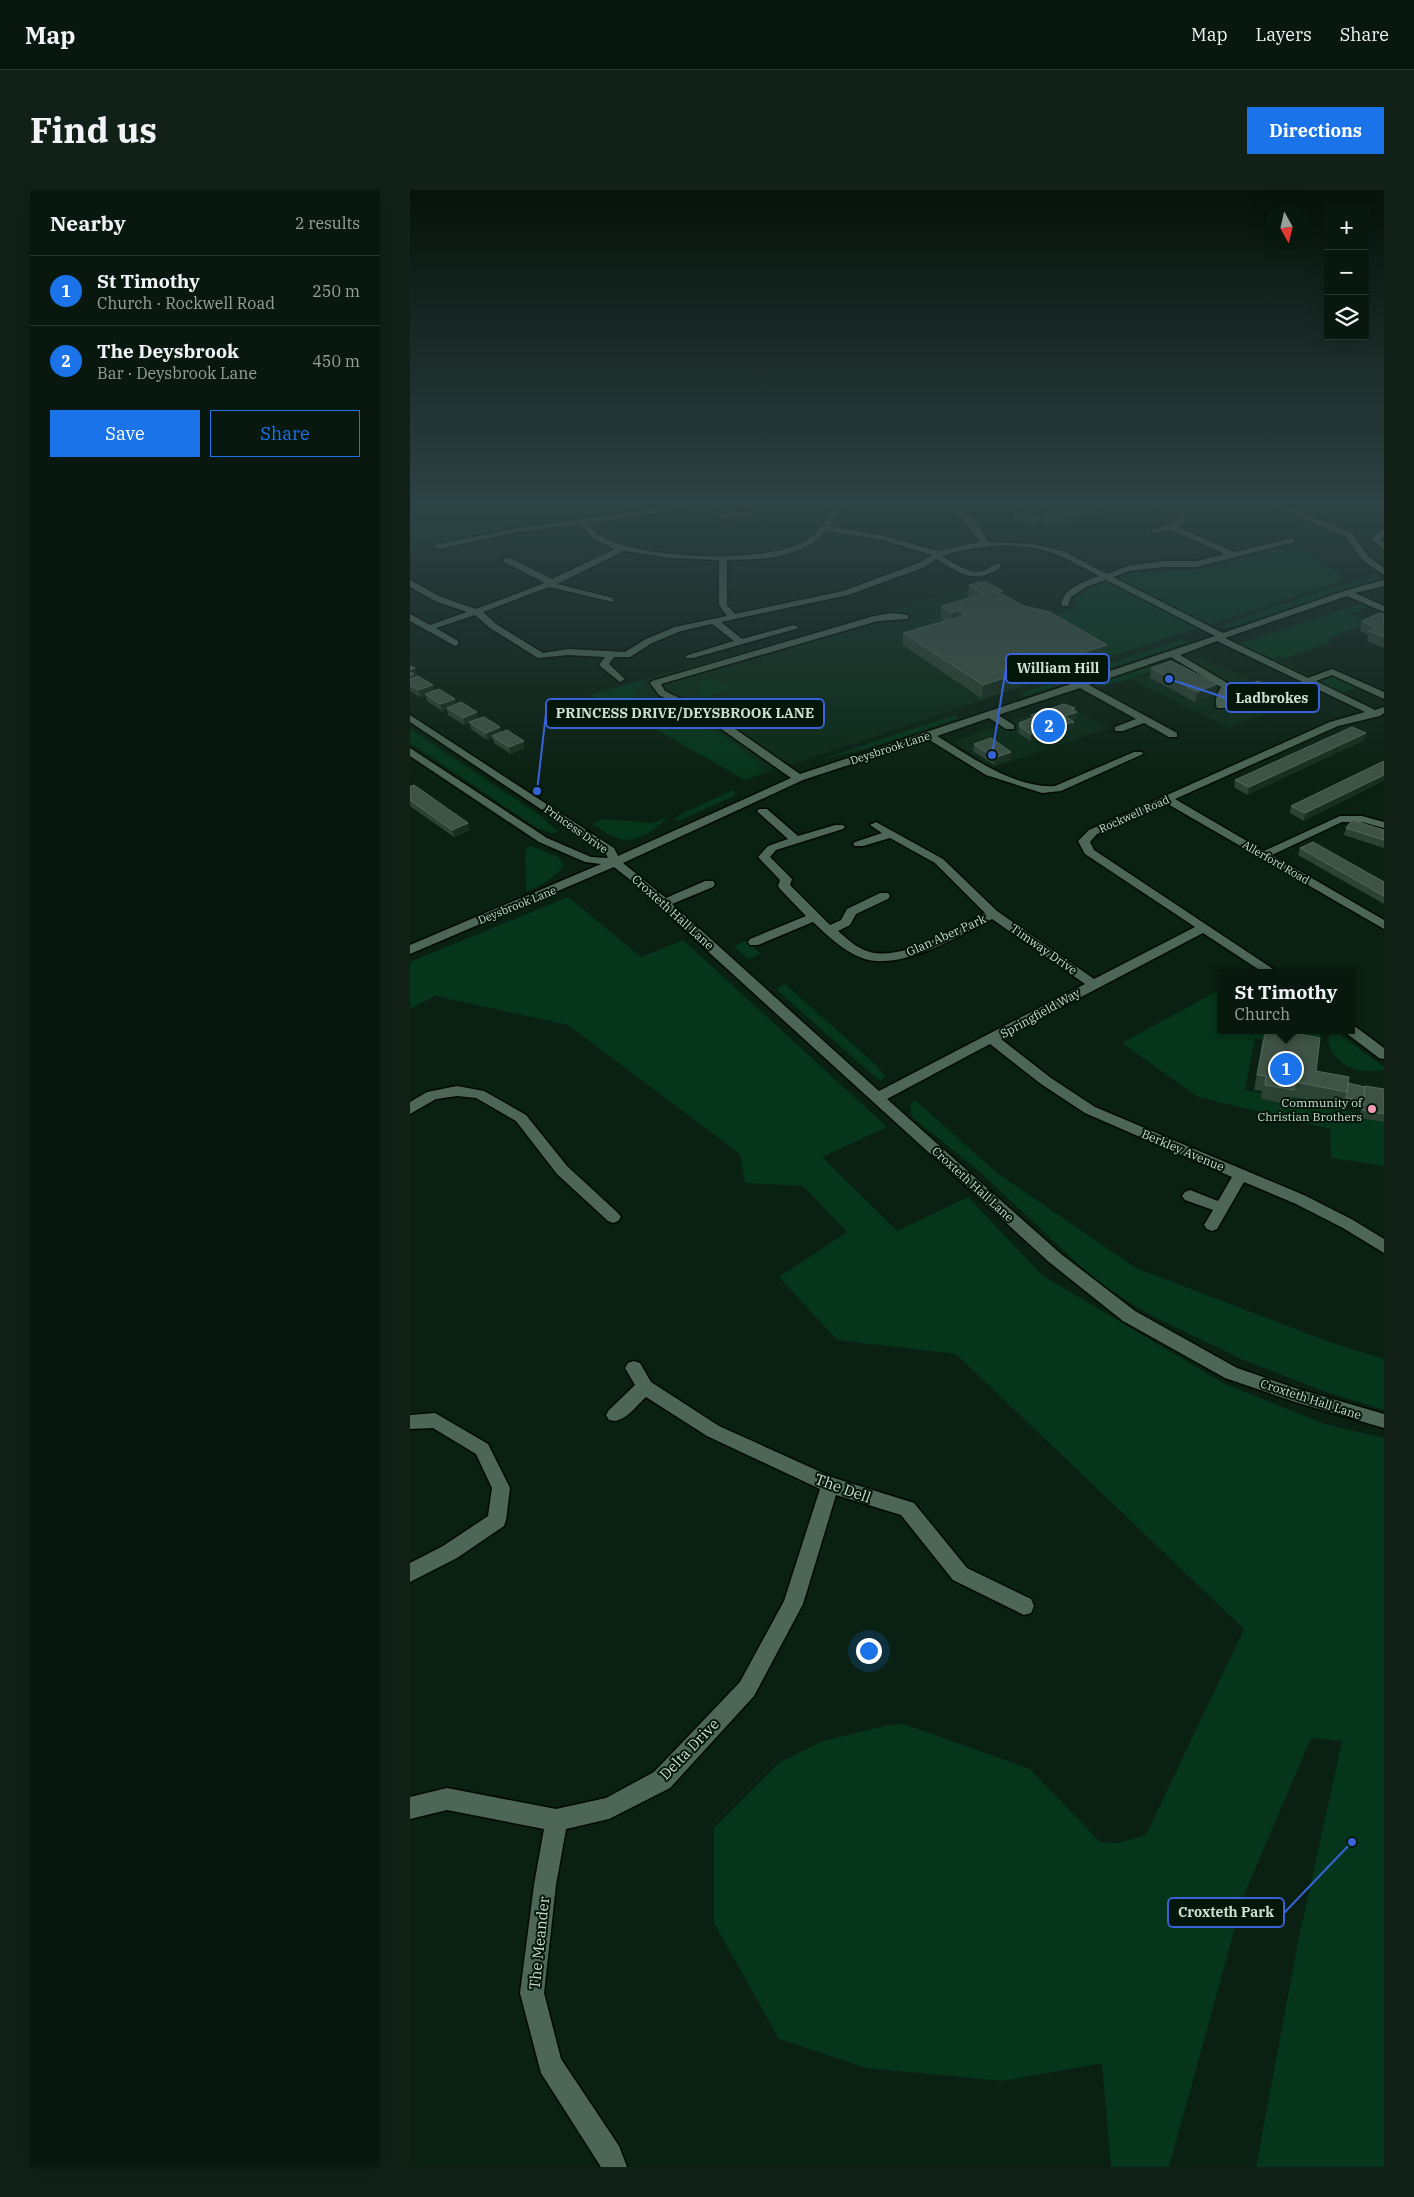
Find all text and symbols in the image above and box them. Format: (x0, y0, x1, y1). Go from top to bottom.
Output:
text: Map (25, 19, 75, 51)
text: Map (1191, 23, 1228, 46)
text: Layers (1256, 23, 1312, 46)
text: Share (1340, 23, 1389, 46)
text: Find us (30, 107, 157, 153)
button: Directions (1247, 107, 1384, 154)
north arrow (1264, 205, 1309, 250)
map controls (1324, 205, 1369, 340)
button: + (1324, 205, 1369, 250)
text: Nearby (50, 209, 126, 237)
text: 2 results (295, 213, 360, 233)
button: − (1324, 250, 1369, 295)
text: St Timothy (97, 269, 200, 293)
text: 1 (61, 281, 71, 301)
text: 250 m (312, 281, 360, 301)
text: Church · Rockwell Road (97, 293, 275, 313)
button: layers (1324, 295, 1369, 340)
text: The Deysbrook (97, 339, 239, 363)
text: 2 (61, 351, 71, 371)
text: 450 m (312, 351, 360, 371)
text: Bar · Deysbrook Lane (97, 363, 257, 383)
button: Save (50, 410, 200, 457)
button: Share (210, 410, 360, 457)
callout: William Hill (1006, 654, 1109, 683)
text: William Hill (1017, 659, 1100, 677)
callout: Ladbrokes (1226, 683, 1319, 712)
text: Ladbrokes (1236, 689, 1308, 707)
callout: PRINCESS DRIVE/DEYSBROOK LANE (546, 699, 824, 728)
text: PRINCESS DRIVE/DEYSBROOK LANE (556, 704, 814, 722)
pin: 2 (1033, 707, 1065, 745)
street label: Deysbrook Lane (848, 728, 932, 768)
street label: Rockwell Road (1097, 792, 1172, 836)
street label: Princess Drive (541, 802, 611, 856)
street label: Allerford Road (1240, 837, 1312, 887)
street label: Croxteth Hall Lane (629, 871, 717, 953)
street label: Deysbrook Lane (476, 883, 558, 927)
street label: Glan Aber Park (904, 911, 988, 959)
street label: Timway Drive (1008, 920, 1080, 978)
popup (1217, 969, 1355, 1034)
text: St Timothy (1235, 980, 1337, 1004)
street label: Springfield Way (997, 985, 1083, 1041)
text: Church (1235, 1004, 1290, 1024)
pin: 1 (1270, 1050, 1302, 1088)
place label: Community of Christian Brothers (1257, 1095, 1363, 1124)
marker: Community of Christian Brothers (1366, 1103, 1378, 1115)
street label: Berkley Avenue (1139, 1126, 1227, 1174)
street label: Croxteth Hall Lane (929, 1143, 1017, 1225)
street label: Croxteth Hall Lane (1259, 1376, 1363, 1422)
street label: The Dell (812, 1469, 874, 1507)
your location (856, 1638, 882, 1664)
street label: Delta Drive (655, 1714, 723, 1784)
street label: The Meander (525, 1895, 553, 1990)
callout: Croxteth Park (1168, 1898, 1284, 1927)
text: Croxteth Park (1178, 1903, 1274, 1921)

